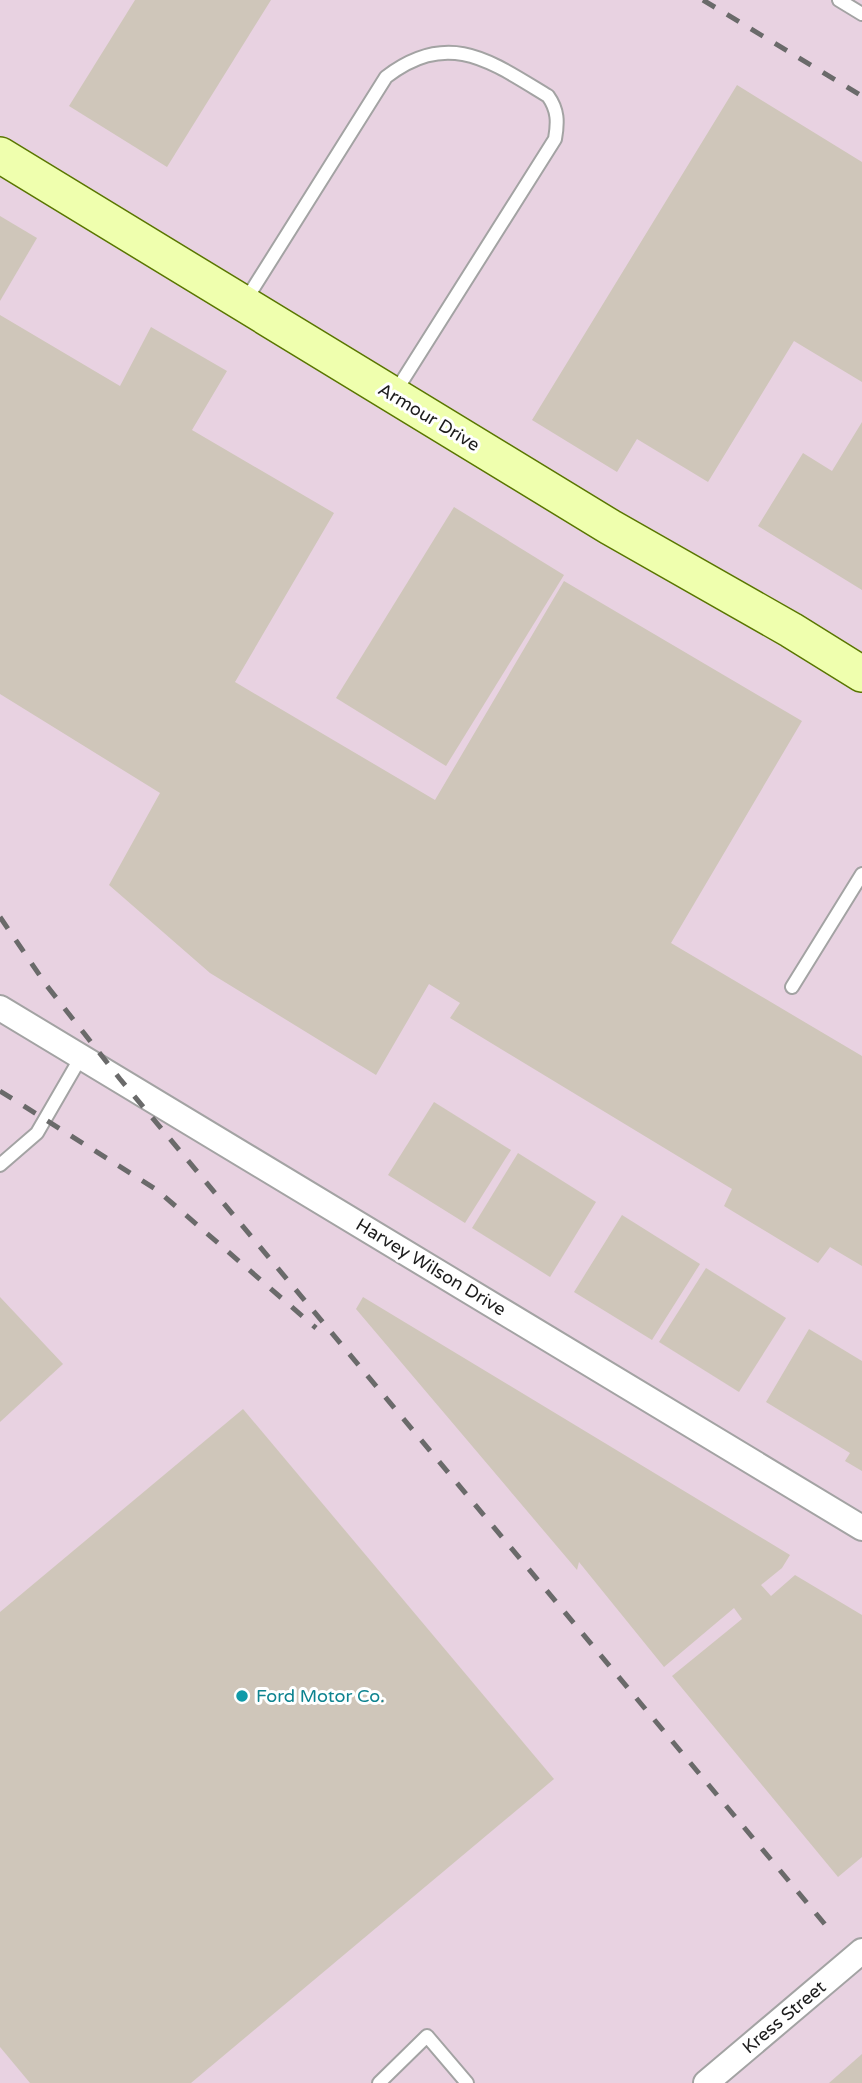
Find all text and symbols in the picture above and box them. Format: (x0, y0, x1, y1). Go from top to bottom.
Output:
street label: Armour Drive (374, 378, 484, 456)
street label: Harvey Wilson Drive (352, 1214, 510, 1320)
place label: Ford Motor Co. (256, 1685, 385, 1707)
marker: Ford Motor Co. (234, 1688, 250, 1704)
street label: Kress Street (738, 1976, 830, 2058)

